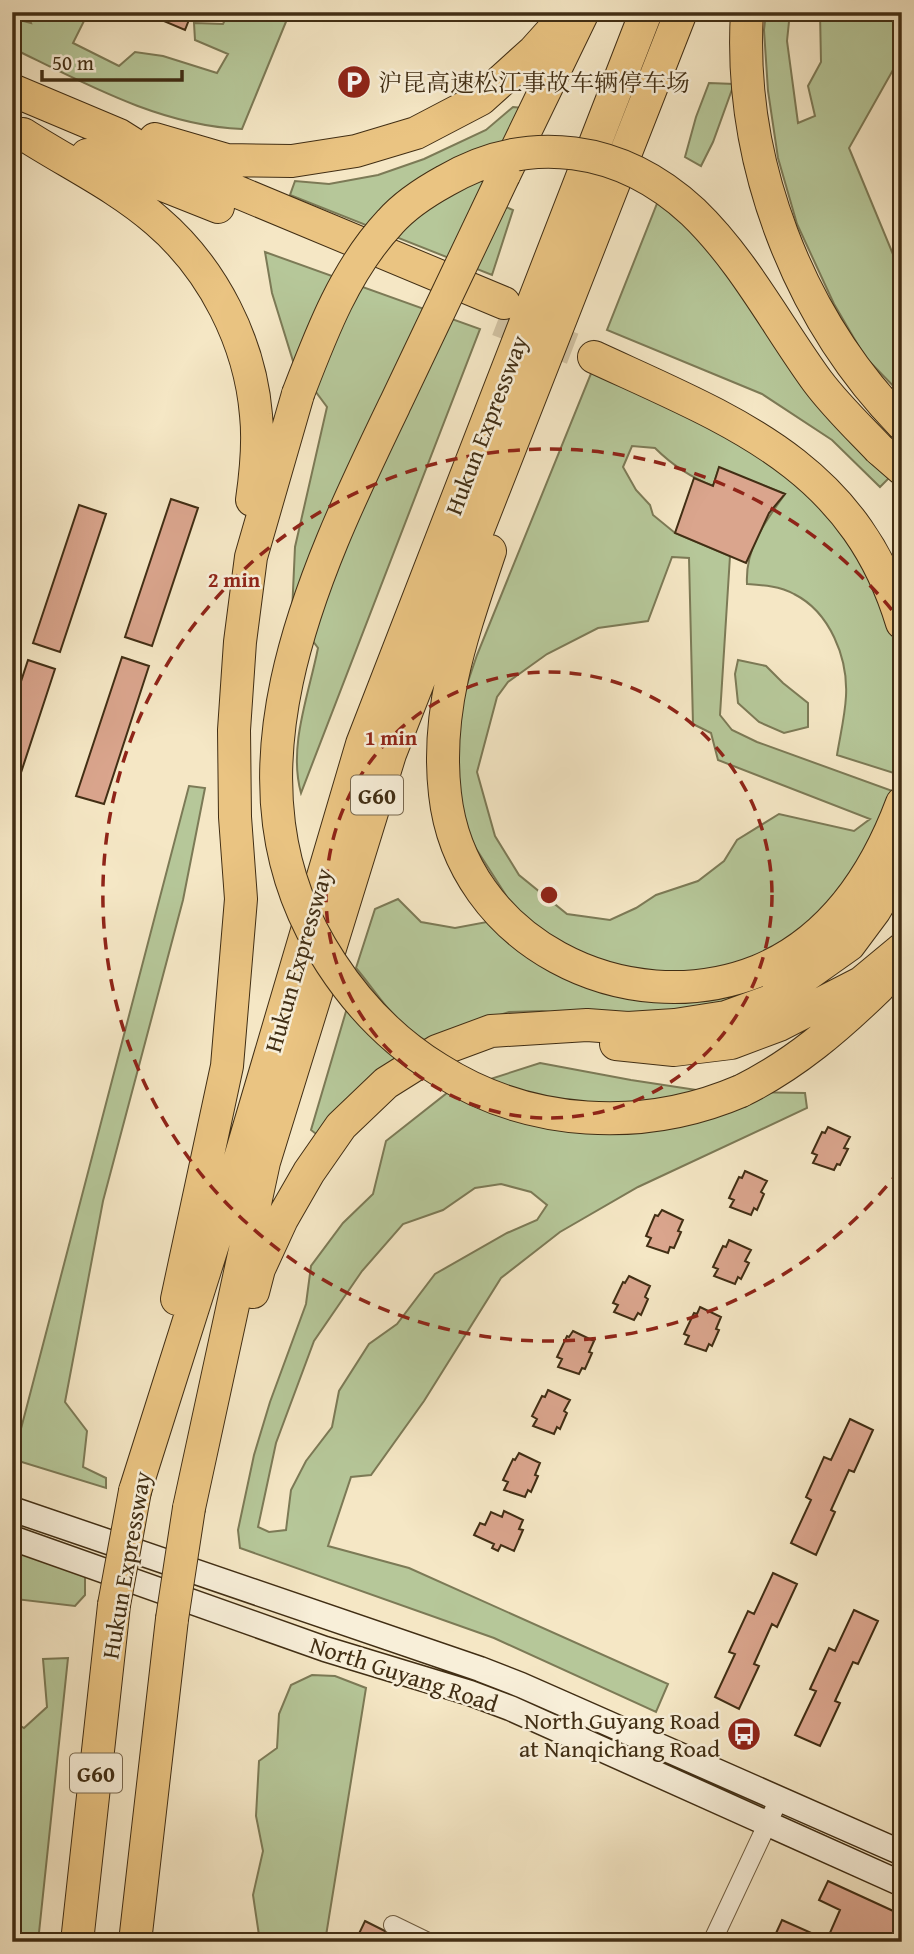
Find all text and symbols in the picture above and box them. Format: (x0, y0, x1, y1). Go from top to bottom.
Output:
scale bar (42, 38, 182, 82)
text: 50 m (52, 47, 94, 78)
parking icon: 沪昆高速松江事故车辆停车场 (335, 63, 373, 101)
place label: 沪昆高速松江事故车辆停车场 (378, 65, 690, 100)
street label: Hukun Expressway (436, 330, 536, 520)
text: 2 min (208, 564, 261, 595)
text: 1 min (365, 722, 418, 753)
road number: G60 (351, 776, 403, 814)
street label: Hukun Expressway (255, 864, 341, 1056)
centre of rings (537, 883, 561, 907)
street label: Hukun Expressway (92, 1468, 160, 1662)
street label: North Guyang Road (305, 1627, 503, 1721)
place label: North Guyang Road at Nanqichang Road (519, 1703, 720, 1766)
bus stop icon: North Guyang Road at Nanqichang Road (725, 1715, 763, 1753)
road number: G60 (70, 1754, 122, 1792)

